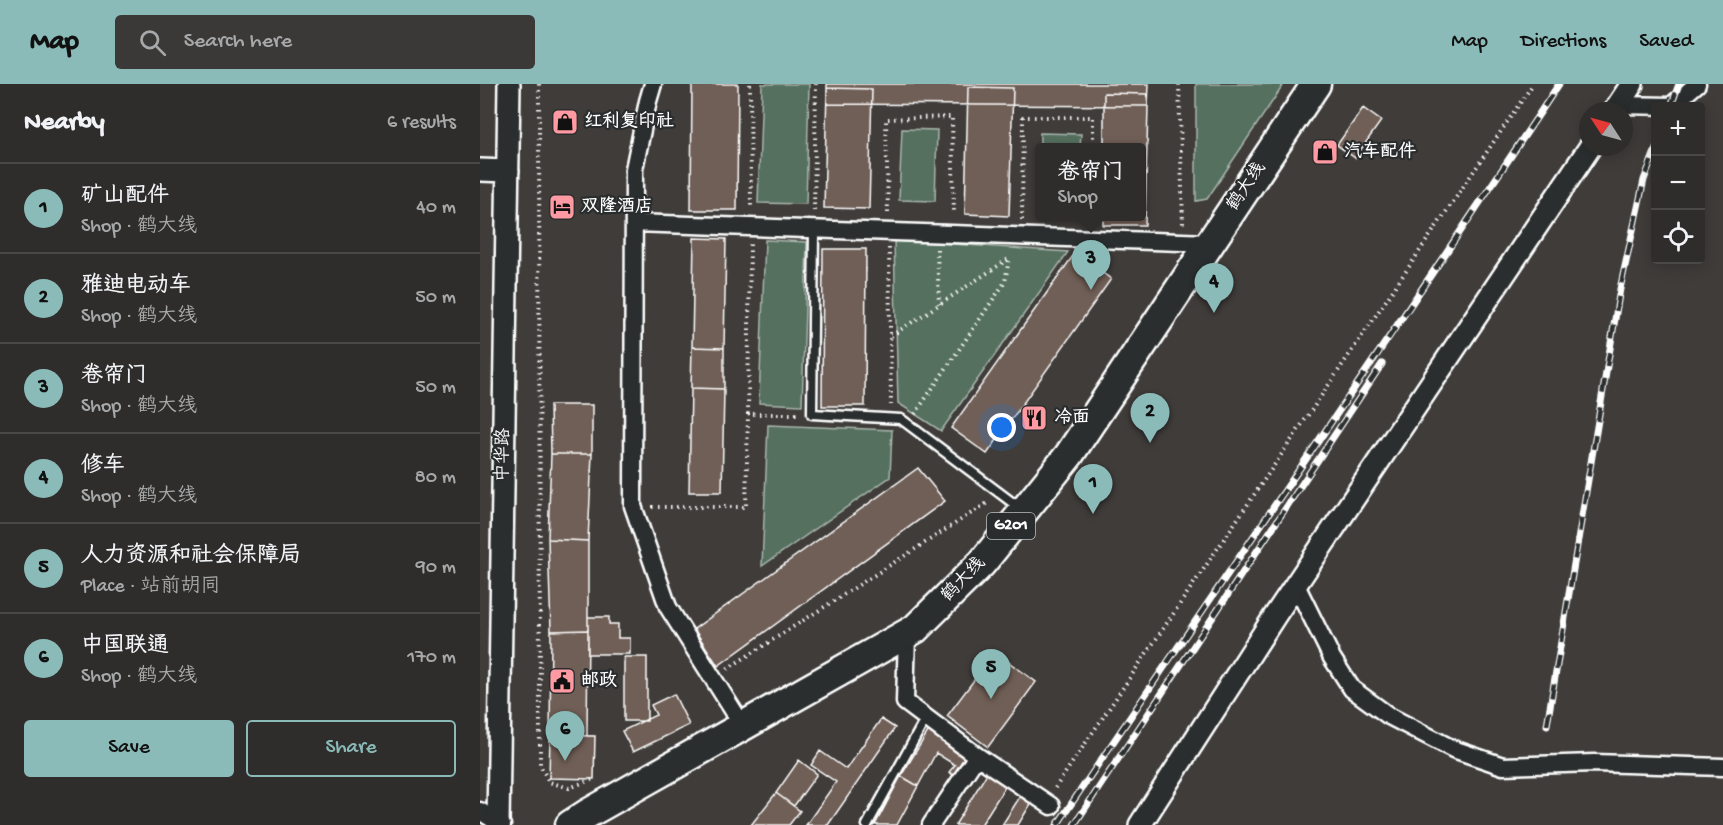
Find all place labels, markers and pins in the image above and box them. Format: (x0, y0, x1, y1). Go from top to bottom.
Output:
shop icon: 红利复印社 (550, 107, 580, 137)
place label: 红利复印社 (584, 111, 674, 133)
shop icon: 汽车配件 (1310, 137, 1340, 167)
place label: 汽车配件 (1344, 141, 1416, 163)
hotel icon: 双隆酒店 (547, 192, 577, 222)
place label: 双隆酒店 (581, 196, 653, 218)
pin: 3 (1072, 240, 1110, 290)
pin: 4 (1194, 264, 1234, 313)
pin: 2 (1130, 394, 1170, 443)
restaurant icon: 冷面 (1019, 403, 1049, 433)
place label: 冷面 (1054, 407, 1090, 429)
pin: 1 (1074, 464, 1112, 514)
pin: 5 (972, 650, 1010, 699)
public building icon: 邮政 (547, 666, 577, 696)
place label: 邮政 (581, 670, 617, 692)
pin: 6 (546, 712, 584, 761)

